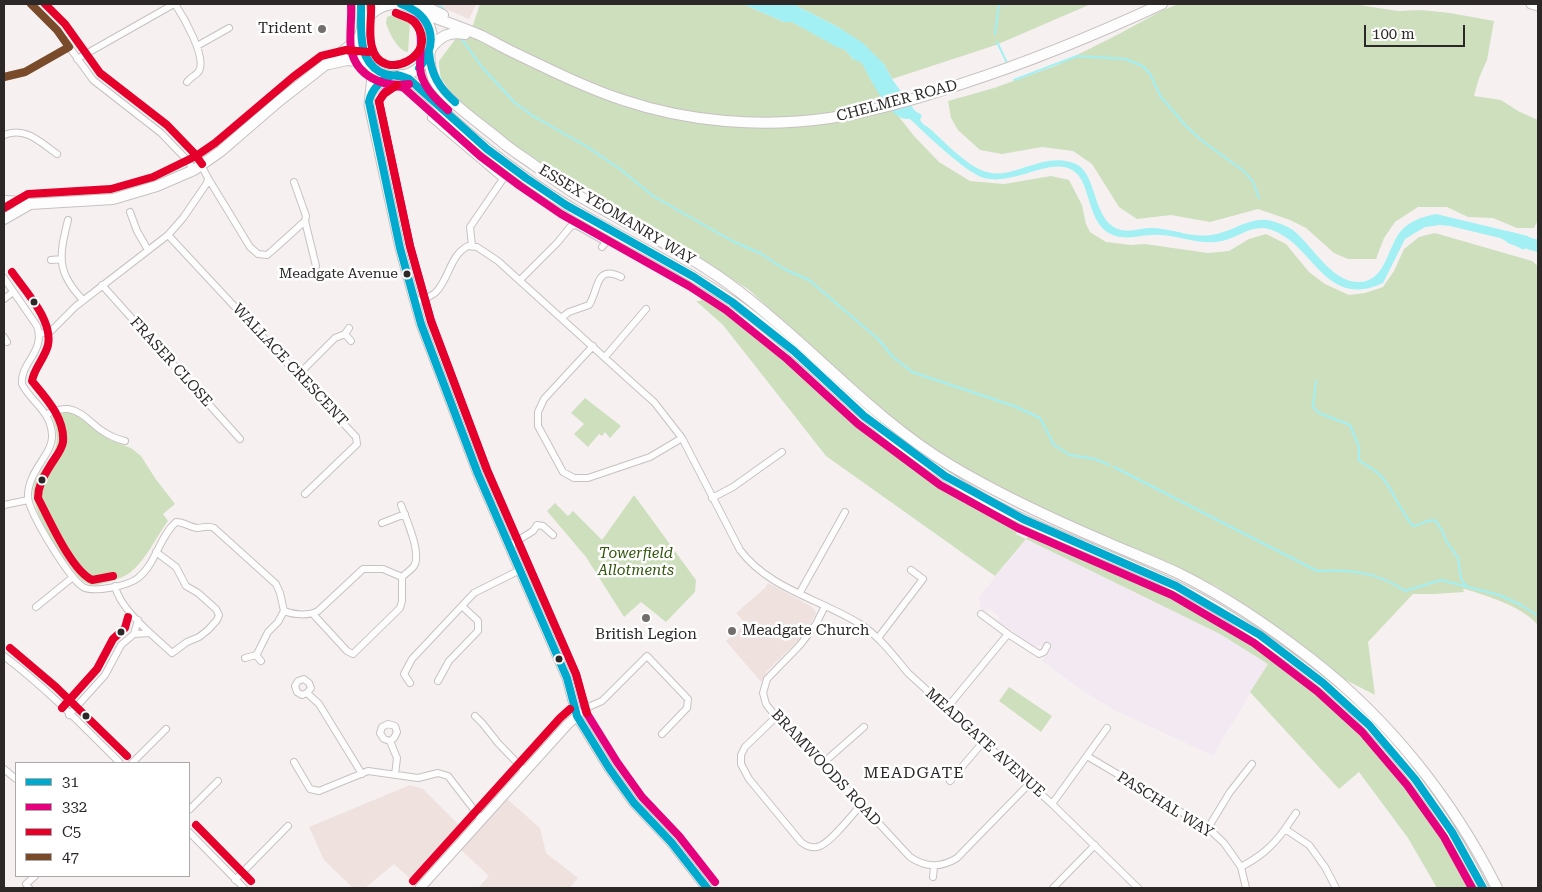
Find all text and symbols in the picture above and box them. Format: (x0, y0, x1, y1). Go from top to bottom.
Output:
scale bar (1367, 15, 1468, 47)
place label: Trident (258, 20, 312, 38)
marker: Trident (316, 23, 328, 35)
text: 100 m (1372, 25, 1415, 43)
street label: CHELMER ROAD (835, 76, 959, 126)
street label: ESSEX YEOMANRY WAY (535, 161, 699, 269)
place label: Meadgate Avenue (279, 266, 398, 282)
marker: Meadgate Avenue (402, 269, 412, 279)
unlabelled marker (29, 297, 39, 307)
street label: WALLACE CRESCENT (229, 300, 351, 430)
street label: FRASER CLOSE (126, 313, 216, 411)
unlabelled marker (37, 475, 47, 485)
park label: Towerfield Allotments (598, 545, 674, 580)
marker: British Legion (640, 612, 652, 624)
place label: Meadgate Church (742, 622, 869, 640)
marker: Meadgate Church (726, 625, 738, 637)
place label: British Legion (595, 626, 697, 644)
unlabelled marker (116, 627, 126, 637)
unlabelled marker (554, 654, 564, 664)
street label: MEADGATE AVENUE (922, 685, 1048, 801)
street label: BRAMWOODS ROAD (767, 706, 885, 830)
unlabelled marker (81, 711, 91, 721)
legend (15, 762, 190, 877)
district label: MEADGATE (862, 763, 966, 783)
street label: PASCHAL WAY (1113, 768, 1217, 842)
text: 31 (62, 773, 79, 791)
text: 332 (62, 798, 87, 816)
text: C5 (62, 823, 81, 841)
text: 47 (62, 848, 79, 866)

